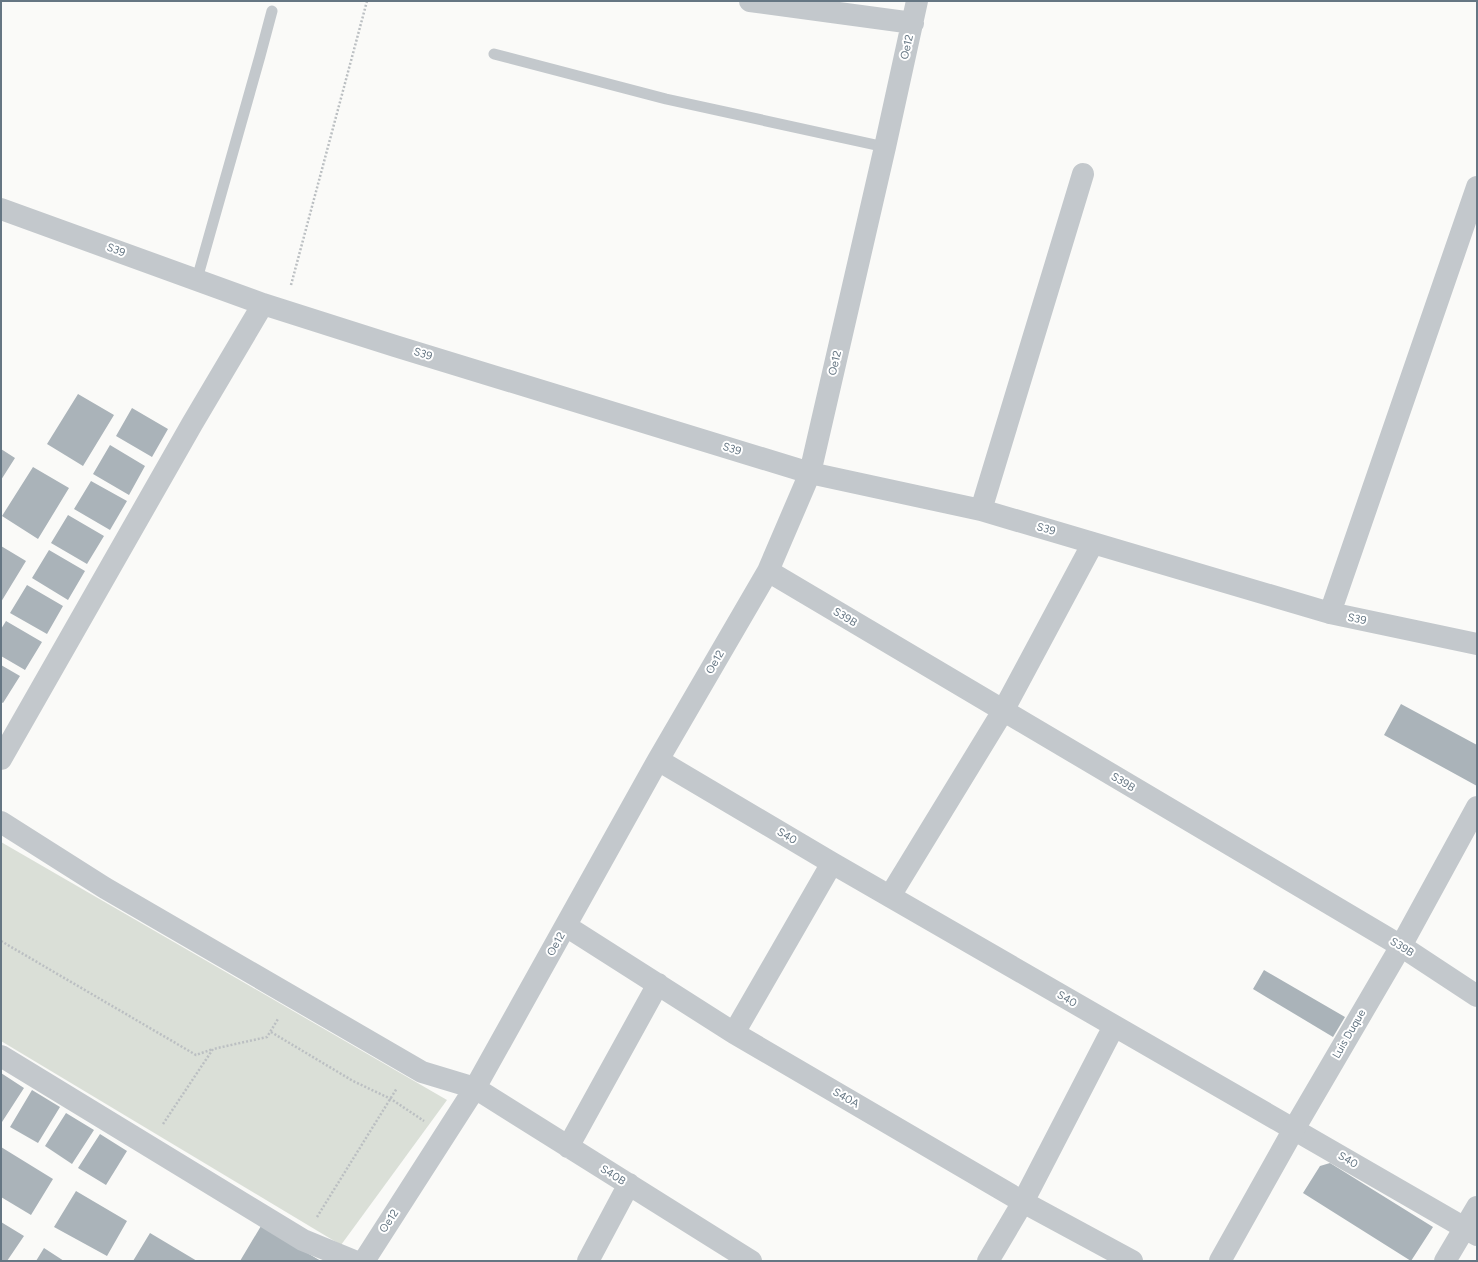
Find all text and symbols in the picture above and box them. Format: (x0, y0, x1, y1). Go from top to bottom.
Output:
street label: Oe12 (898, 33, 916, 61)
street label: S39 (105, 241, 127, 259)
street label: S39 (412, 345, 434, 363)
street label: Oe12 (826, 349, 844, 377)
street label: S39 (721, 440, 743, 458)
street label: S39 (1035, 520, 1057, 538)
street label: S39B (831, 605, 860, 629)
street label: S39 (1346, 611, 1368, 627)
street label: Oe12 (703, 648, 727, 676)
street label: S39B (1109, 770, 1138, 794)
street label: S40 (775, 825, 799, 847)
street label: Oe12 (544, 930, 568, 958)
street label: S39B (1388, 935, 1417, 959)
street label: S40 (1055, 988, 1079, 1010)
street label: Luis Duque (1330, 1007, 1368, 1061)
street label: S40A (831, 1085, 862, 1111)
street label: S40 (1336, 1149, 1360, 1171)
street label: S40B (598, 1162, 628, 1188)
street label: Oe12 (377, 1207, 401, 1235)

